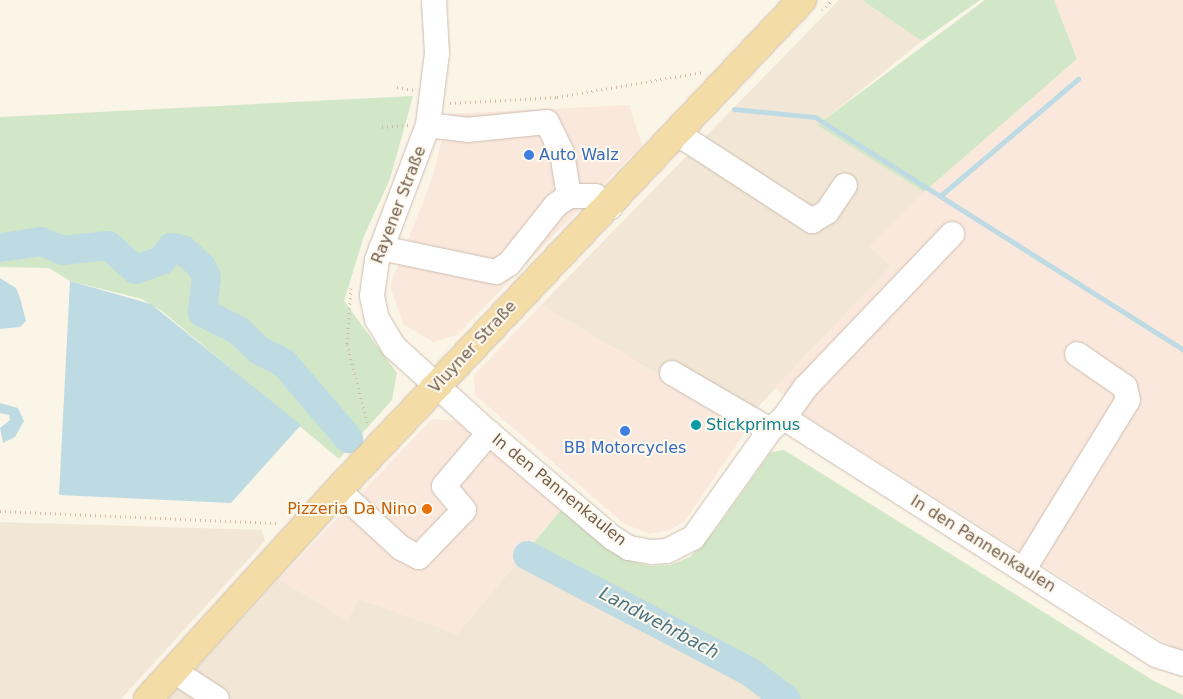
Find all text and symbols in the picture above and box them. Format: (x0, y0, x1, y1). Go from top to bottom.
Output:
street label: Rayener Straße (368, 144, 430, 266)
place label: Auto Walz (539, 145, 619, 165)
marker: Auto Walz (523, 149, 535, 161)
street label: Vluyner Straße (425, 297, 521, 397)
place label: Stickprimus (706, 415, 800, 435)
marker: Stickprimus (690, 419, 702, 431)
marker: BB Motorcycles (619, 425, 631, 437)
street label: In den Pannenkaulen (488, 430, 630, 550)
place label: BB Motorcycles (564, 438, 686, 458)
street label: In den Pannenkaulen (907, 491, 1059, 597)
place label: Pizzeria Da Nino (287, 499, 417, 519)
marker: Pizzeria Da Nino (421, 503, 433, 515)
water label: Landwehrbach (596, 582, 722, 664)

